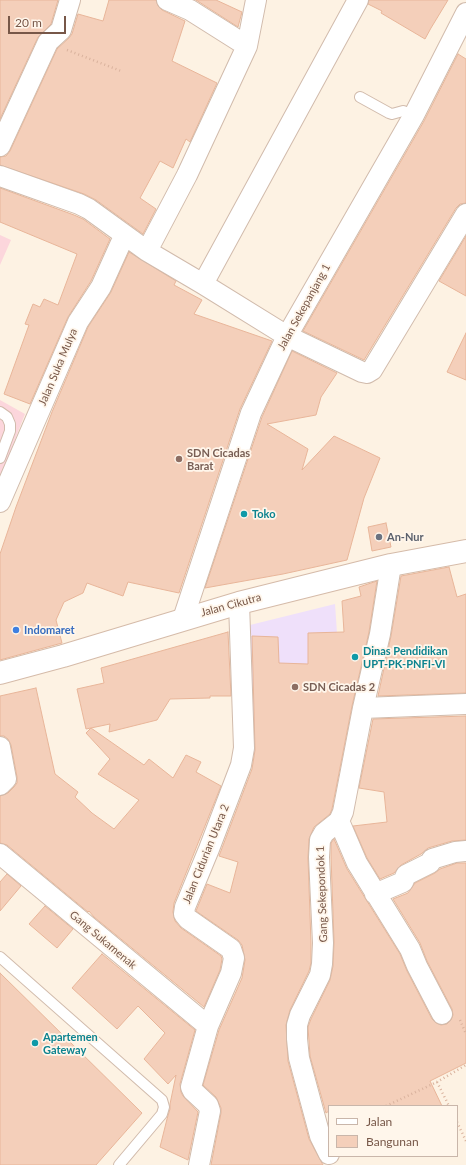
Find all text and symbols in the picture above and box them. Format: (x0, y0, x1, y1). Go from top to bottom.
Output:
scale bar (10, 8, 68, 34)
text: 20 m (15, 15, 42, 30)
street label: Jalan Sekepanjang 1 (275, 262, 333, 352)
street label: Jalan Suka Mulya (36, 326, 80, 408)
place label: SDN Cicadas Barat (187, 446, 250, 472)
marker: SDN Cicadas Barat (174, 454, 184, 464)
place label: Toko (252, 507, 276, 521)
marker: Toko (239, 509, 249, 519)
place label: An-Nur (387, 530, 424, 544)
marker: An-Nur (374, 532, 384, 542)
street label: Jalan Cikutra (199, 591, 263, 619)
place label: Indomaret (24, 623, 75, 637)
marker: Indomaret (11, 625, 21, 635)
place label: Dinas Pendidikan UPT-PK-PNFI-VI (363, 644, 448, 670)
marker: Dinas Pendidikan UPT-PK-PNFI-VI (350, 652, 360, 662)
place label: SDN Cicadas 2 (303, 680, 375, 694)
marker: SDN Cicadas 2 (290, 682, 300, 692)
street label: Jalan Cidurian Utara 2 (180, 802, 232, 906)
street label: Gang Sekepondok 1 (314, 845, 330, 943)
street label: Gang Sukamenak (67, 908, 139, 972)
place label: Apartemen Gateway (43, 1030, 98, 1056)
marker: Apartemen Gateway (30, 1038, 40, 1048)
legend (328, 1105, 458, 1157)
text: Jalan (366, 1114, 392, 1129)
text: Bangunan (366, 1134, 419, 1149)

